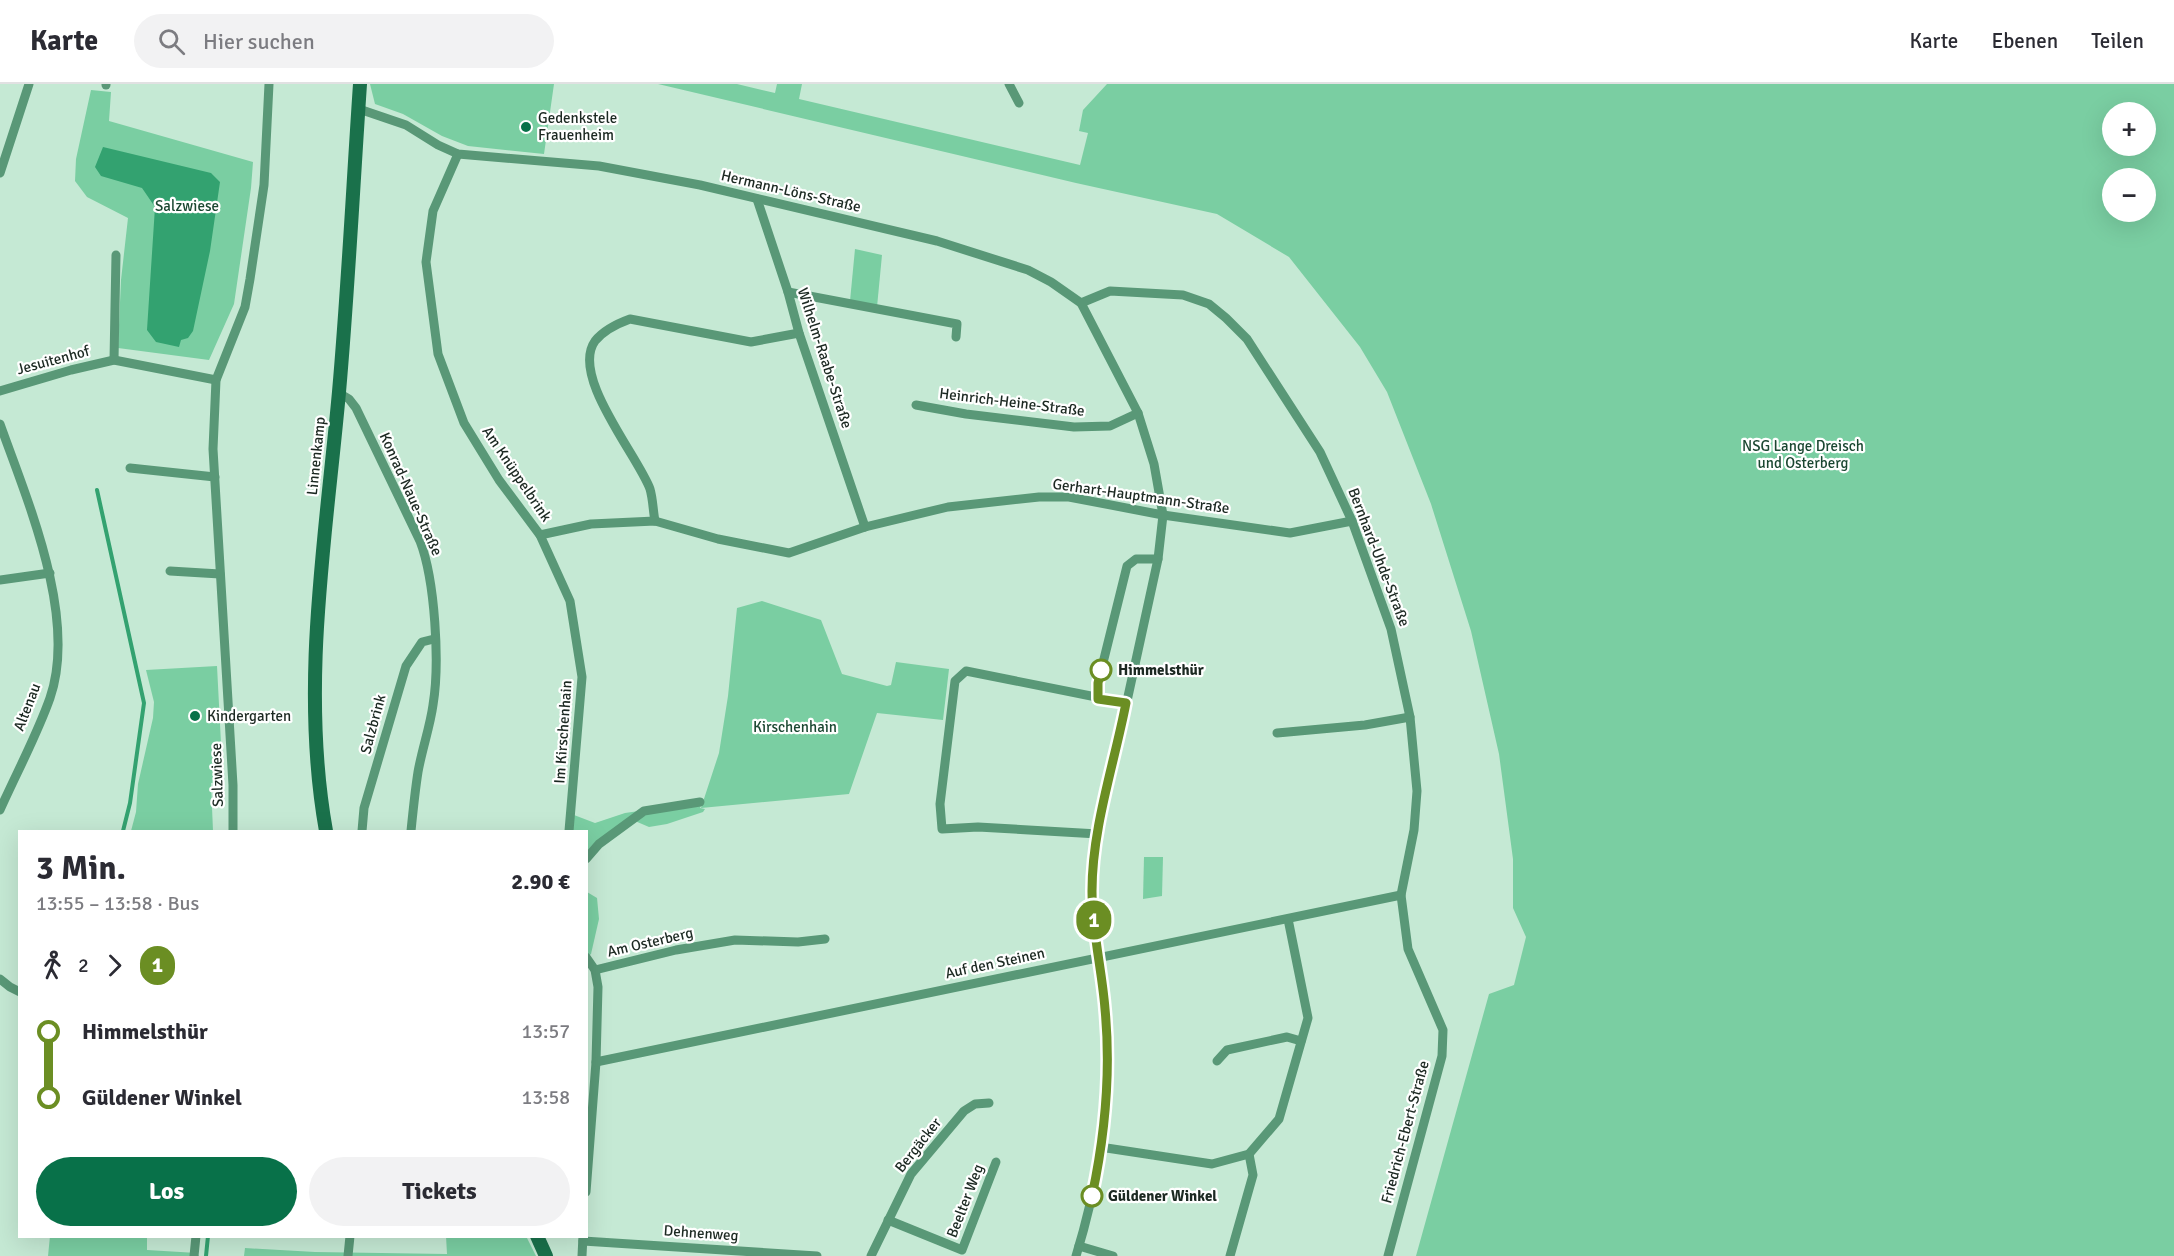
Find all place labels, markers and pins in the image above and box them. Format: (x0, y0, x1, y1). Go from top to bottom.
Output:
place label: Gedenkstele Frauenheim (538, 109, 617, 144)
marker: Gedenkstele Frauenheim (519, 120, 533, 134)
marker: Himmelsthür (1090, 659, 1112, 681)
place label: Himmelsthür (1118, 661, 1204, 679)
place label: Kindergarten (207, 707, 291, 725)
marker: Kindergarten (188, 709, 202, 723)
marker: Güldener Winkel (1081, 1185, 1103, 1207)
place label: Güldener Winkel (1108, 1187, 1217, 1205)

